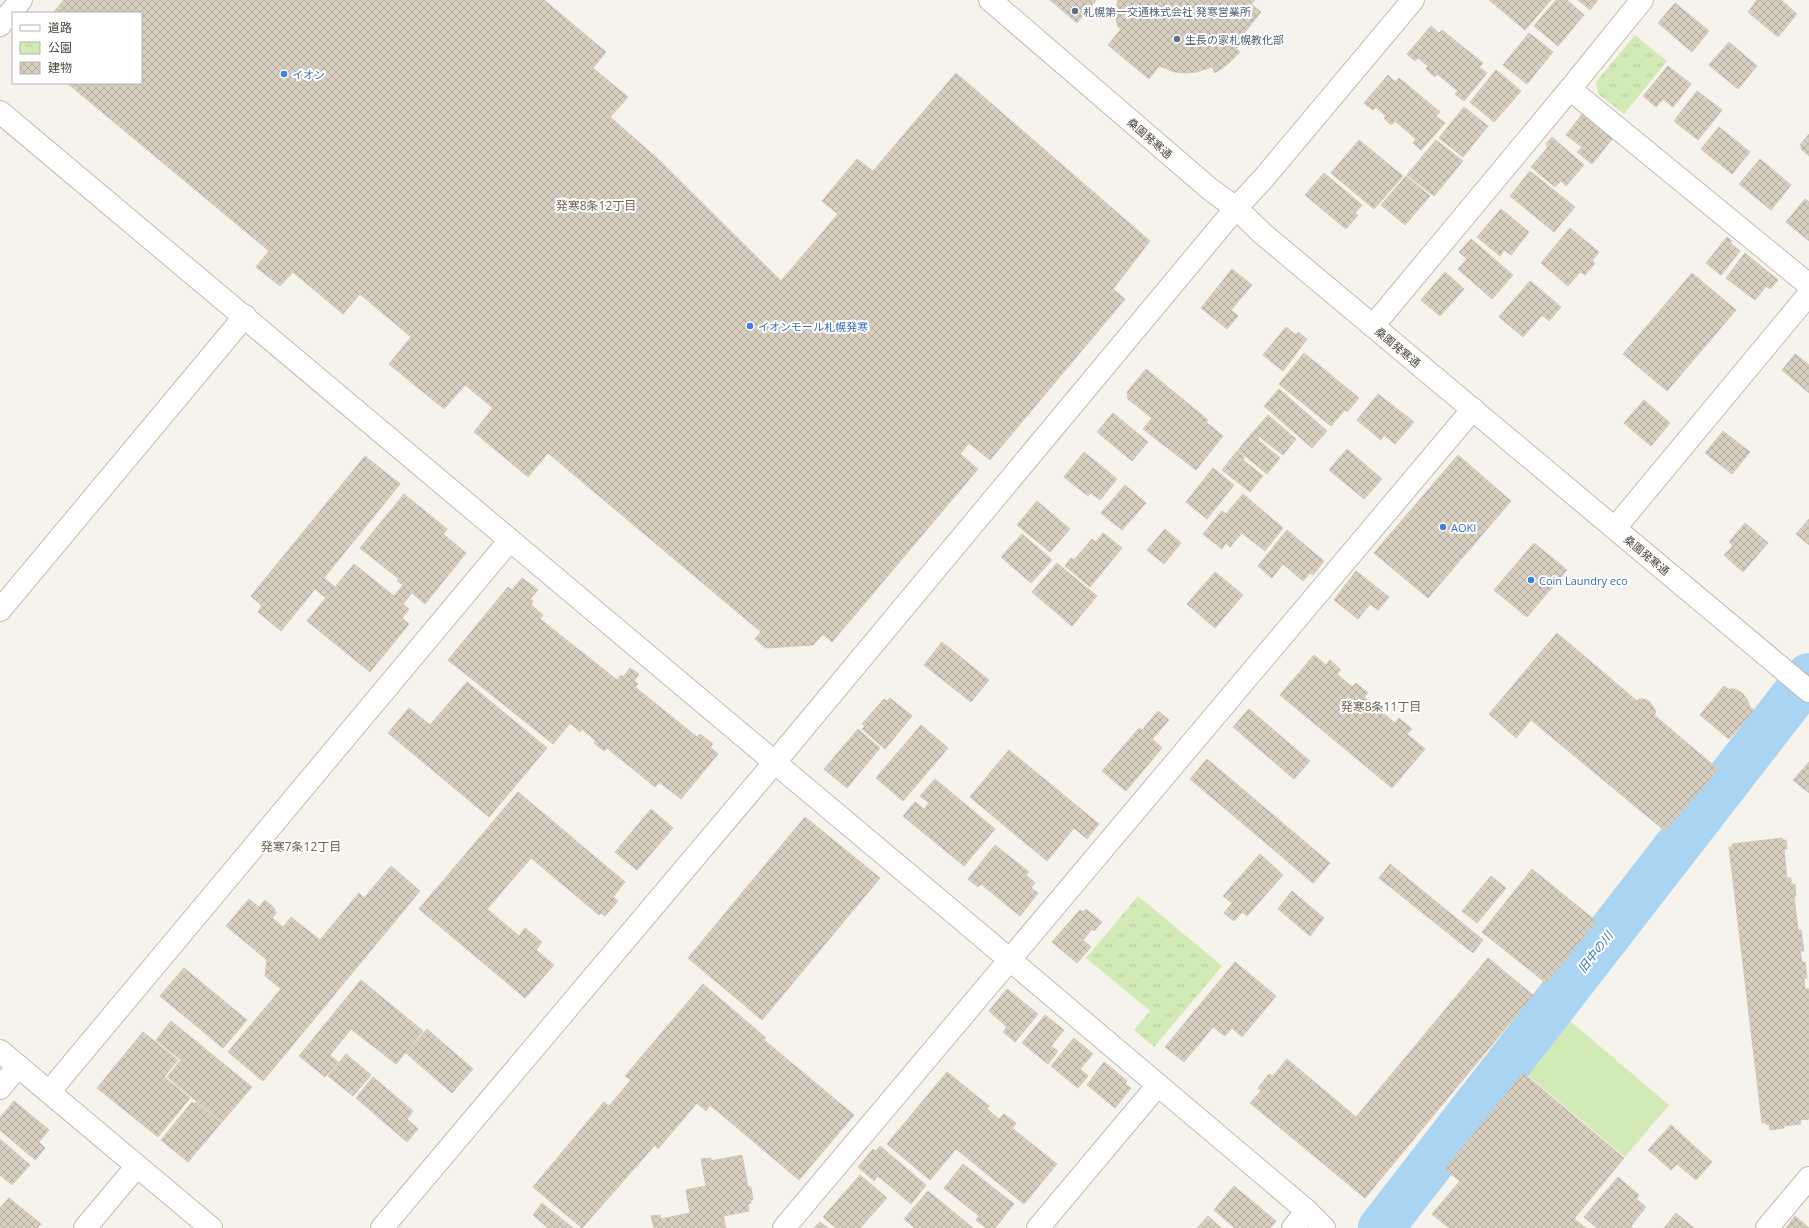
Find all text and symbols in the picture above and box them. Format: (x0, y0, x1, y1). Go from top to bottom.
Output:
place label: 札幌第一交通株式会社 発寒営業所 (1083, 4, 1252, 19)
marker: 札幌第一交通株式会社 発寒営業所 (1070, 6, 1080, 16)
legend (12, 12, 142, 84)
text: 道路 (48, 19, 72, 36)
place label: 生長の家札幌教化部 (1185, 32, 1284, 47)
marker: 生長の家札幌教化部 (1172, 34, 1182, 44)
text: 公園 (48, 39, 72, 56)
text: 建物 (48, 59, 72, 76)
place label: イオン (292, 67, 325, 82)
marker: イオン (279, 69, 289, 79)
street label: 桑園発寒通 (1124, 114, 1176, 162)
district label: 発寒8条12丁目 (556, 197, 636, 214)
place label: イオンモール札幌発寒 (758, 319, 868, 334)
marker: イオンモール札幌発寒 (745, 321, 755, 331)
street label: 桑園発寒通 (1372, 324, 1424, 370)
place label: AOKI (1451, 520, 1476, 535)
marker: AOKI (1438, 522, 1448, 532)
street label: 桑園発寒通 (1621, 532, 1673, 578)
place label: Coin Laundry eco (1539, 573, 1628, 588)
marker: Coin Laundry eco (1526, 575, 1536, 585)
district label: 発寒8条11丁目 (1341, 698, 1421, 715)
district label: 発寒7条12丁目 (261, 838, 341, 855)
water label: 旧中の川 (1574, 926, 1618, 976)

